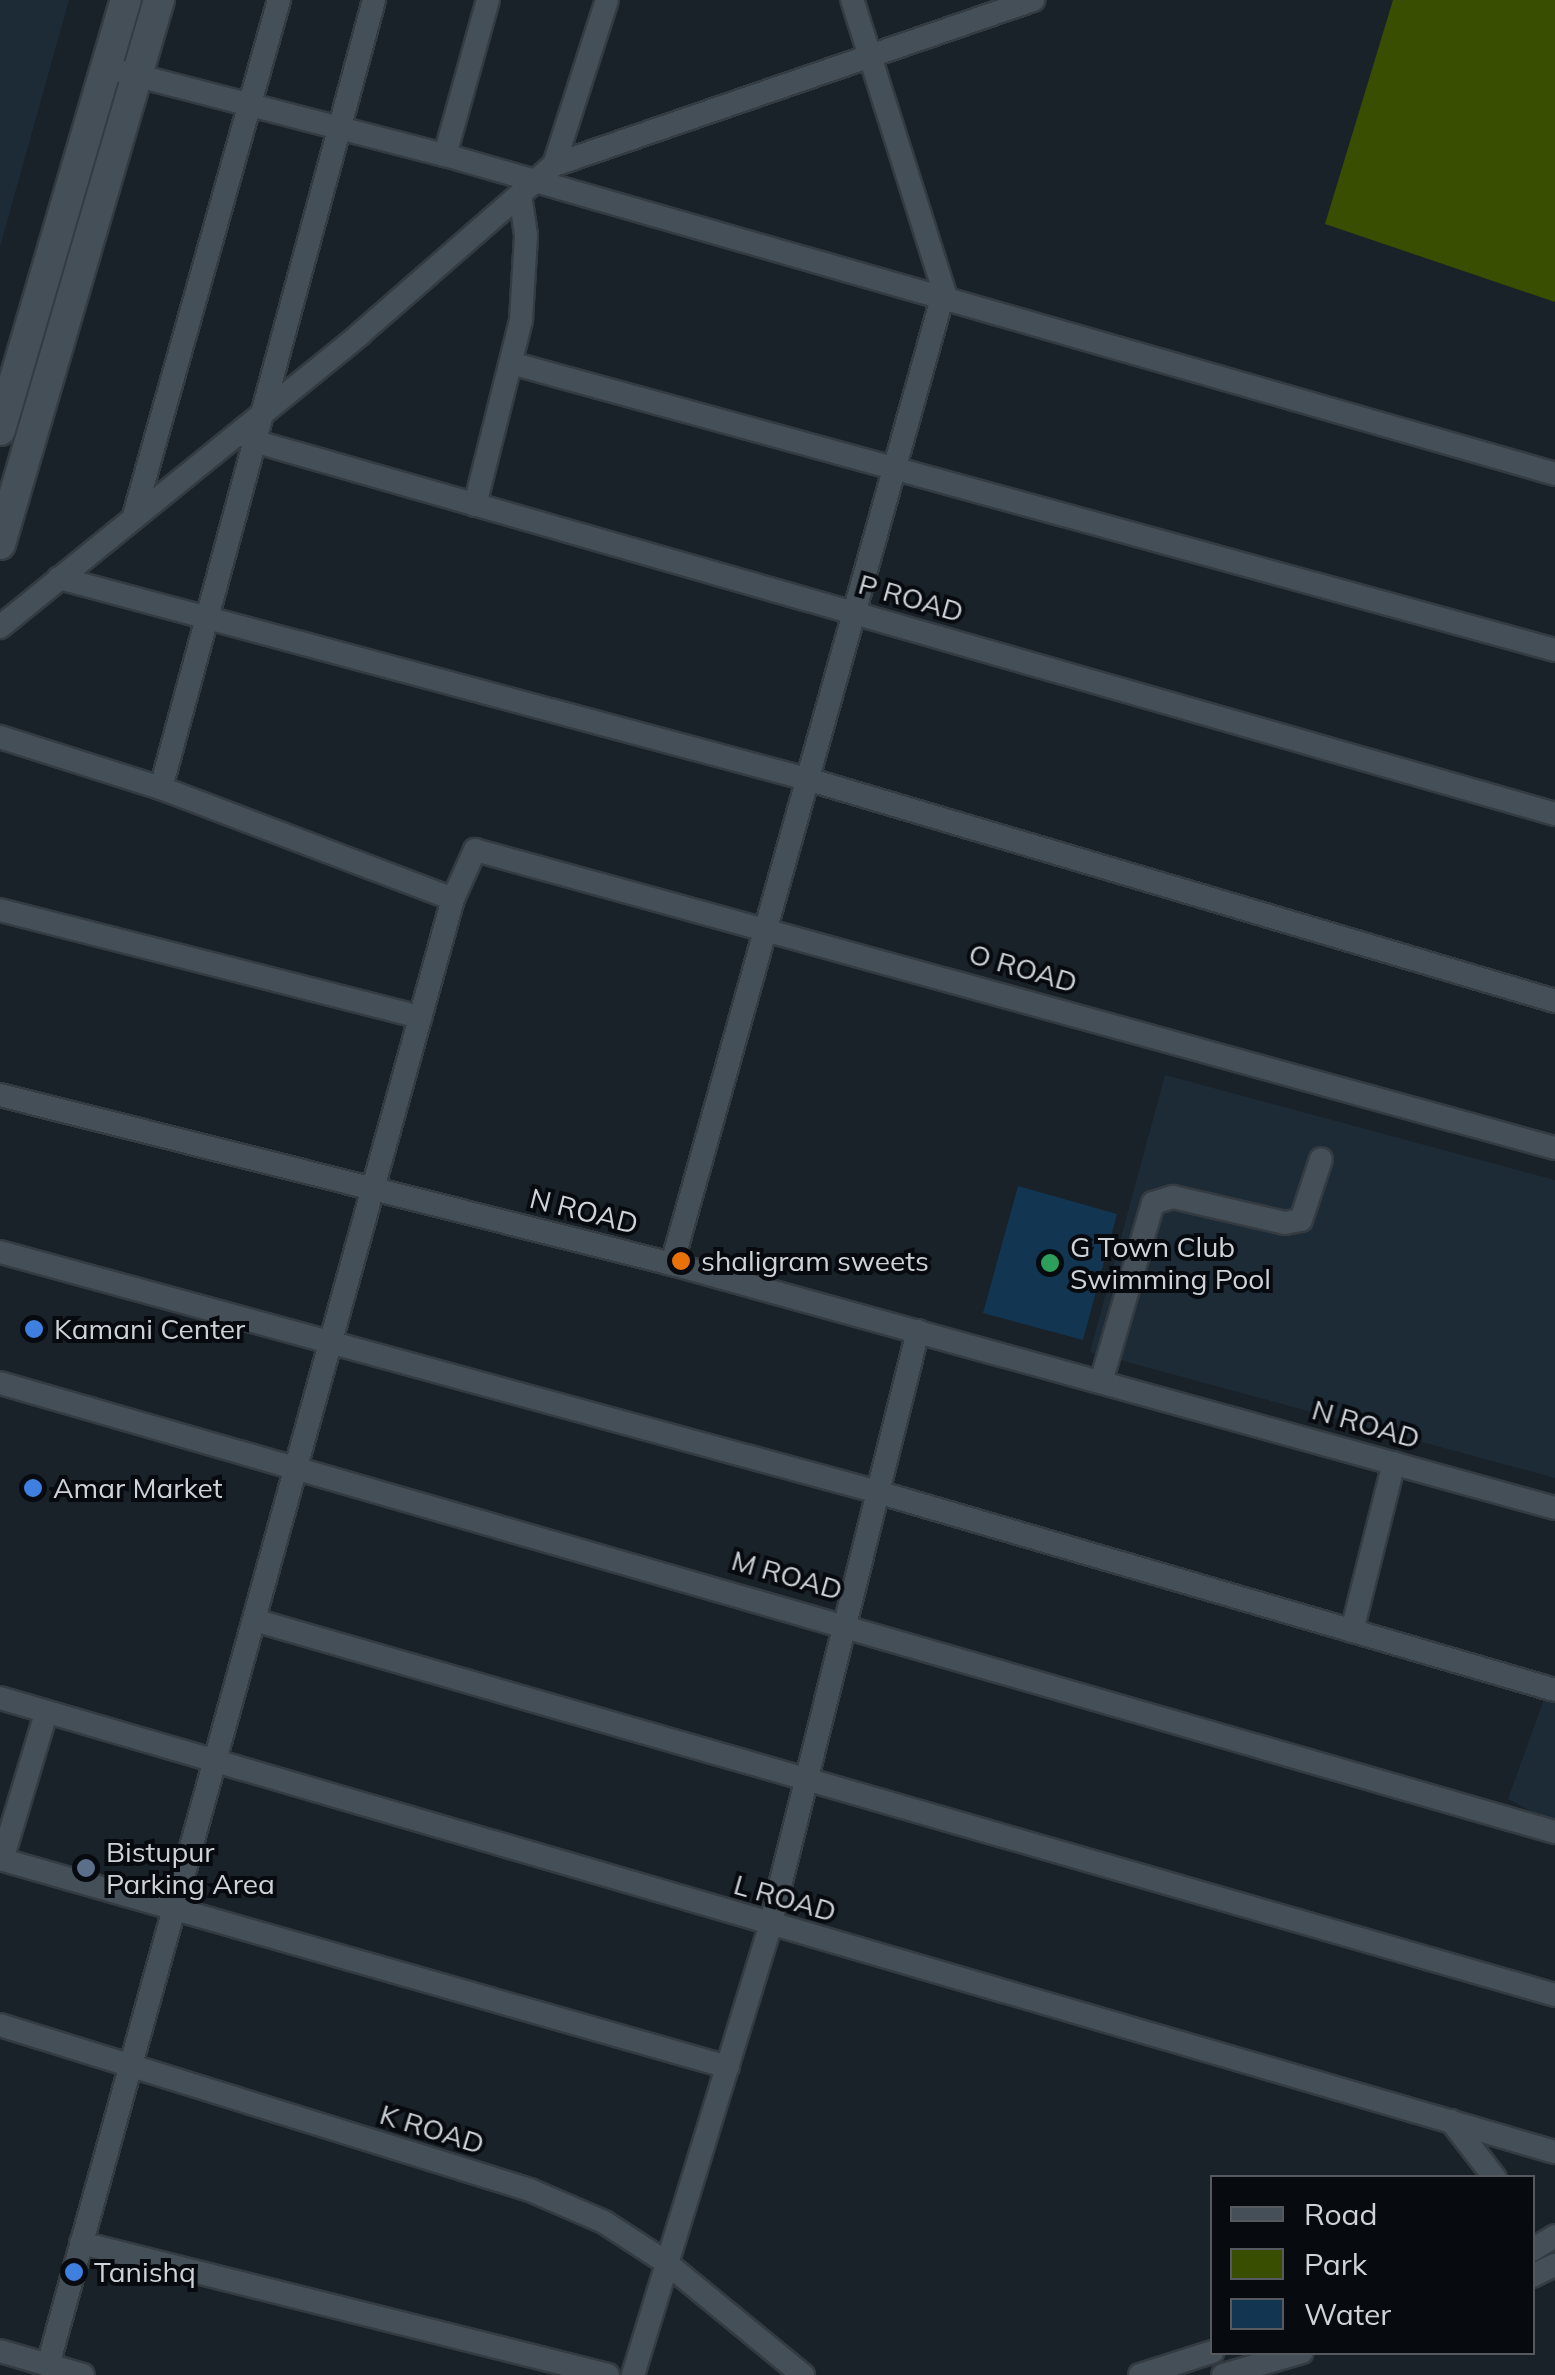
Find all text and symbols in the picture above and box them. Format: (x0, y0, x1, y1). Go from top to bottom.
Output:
street label: P ROAD (855, 567, 967, 629)
street label: O ROAD (965, 937, 1081, 999)
street label: N ROAD (526, 1181, 642, 1241)
place label: G Town Club Swimming Pool (1070, 1230, 1271, 1296)
place label: shaligram sweets (701, 1244, 929, 1278)
marker: shaligram sweets (670, 1250, 692, 1272)
marker: G Town Club Swimming Pool (1039, 1252, 1061, 1274)
place label: Kamani Center (54, 1312, 245, 1346)
marker: Kamani Center (23, 1318, 45, 1340)
street label: N ROAD (1308, 1393, 1424, 1455)
place label: Amar Market (53, 1471, 223, 1505)
marker: Amar Market (22, 1477, 44, 1499)
street label: M ROAD (728, 1543, 846, 1607)
place label: Bistupur Parking Area (106, 1835, 275, 1901)
marker: Bistupur Parking Area (75, 1857, 97, 1879)
street label: L ROAD (730, 1867, 840, 1929)
street label: K ROAD (376, 2097, 488, 2161)
legend (1210, 2175, 1535, 2355)
text: Road (1304, 2195, 1378, 2233)
text: Park (1304, 2245, 1367, 2283)
place label: Tanishq (94, 2255, 196, 2289)
marker: Tanishq (63, 2261, 85, 2283)
text: Water (1304, 2295, 1391, 2333)

